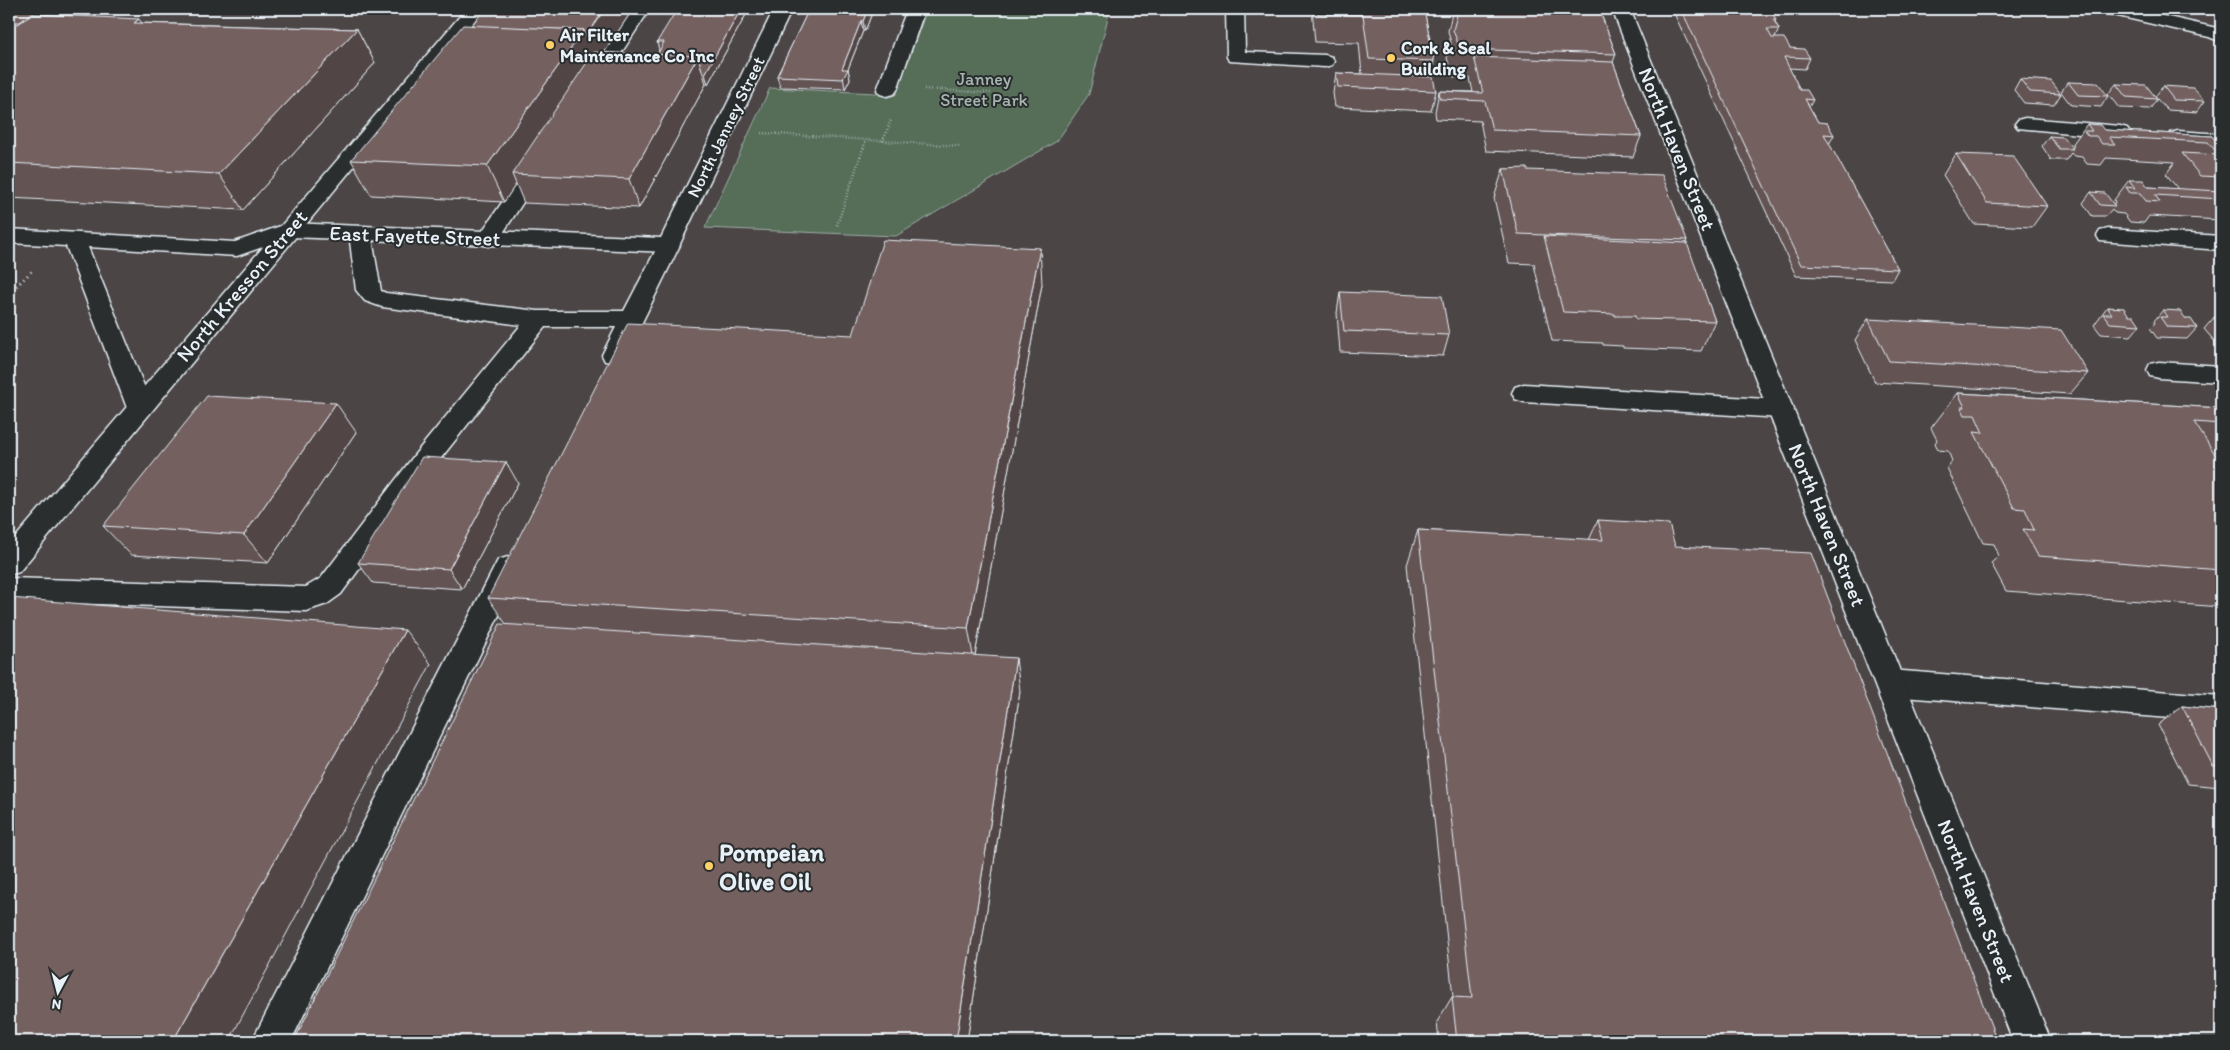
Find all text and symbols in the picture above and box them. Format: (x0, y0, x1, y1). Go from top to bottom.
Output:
place label: Air Filter Maintenance Co Inc (559, 24, 715, 67)
place label: Cork & Seal Building (1401, 37, 1491, 80)
marker: Air Filter Maintenance Co Inc (544, 39, 556, 51)
street label: North Janney Street (682, 52, 770, 201)
marker: Cork & Seal Building (1385, 52, 1397, 64)
street label: North Haven Street (1633, 64, 1722, 234)
park label: Janney Street Park (940, 68, 1028, 111)
street label: North Kresson Street (171, 205, 313, 367)
street label: East Fayette Street (329, 220, 501, 251)
street label: North Haven Street (1783, 440, 1872, 610)
street label: North Haven Street (1932, 816, 2021, 986)
place label: Pompeian Olive Oil (719, 837, 825, 896)
marker: Pompeian Olive Oil (703, 860, 715, 872)
north arrow (32, 968, 82, 1018)
text: N (51, 995, 62, 1013)

